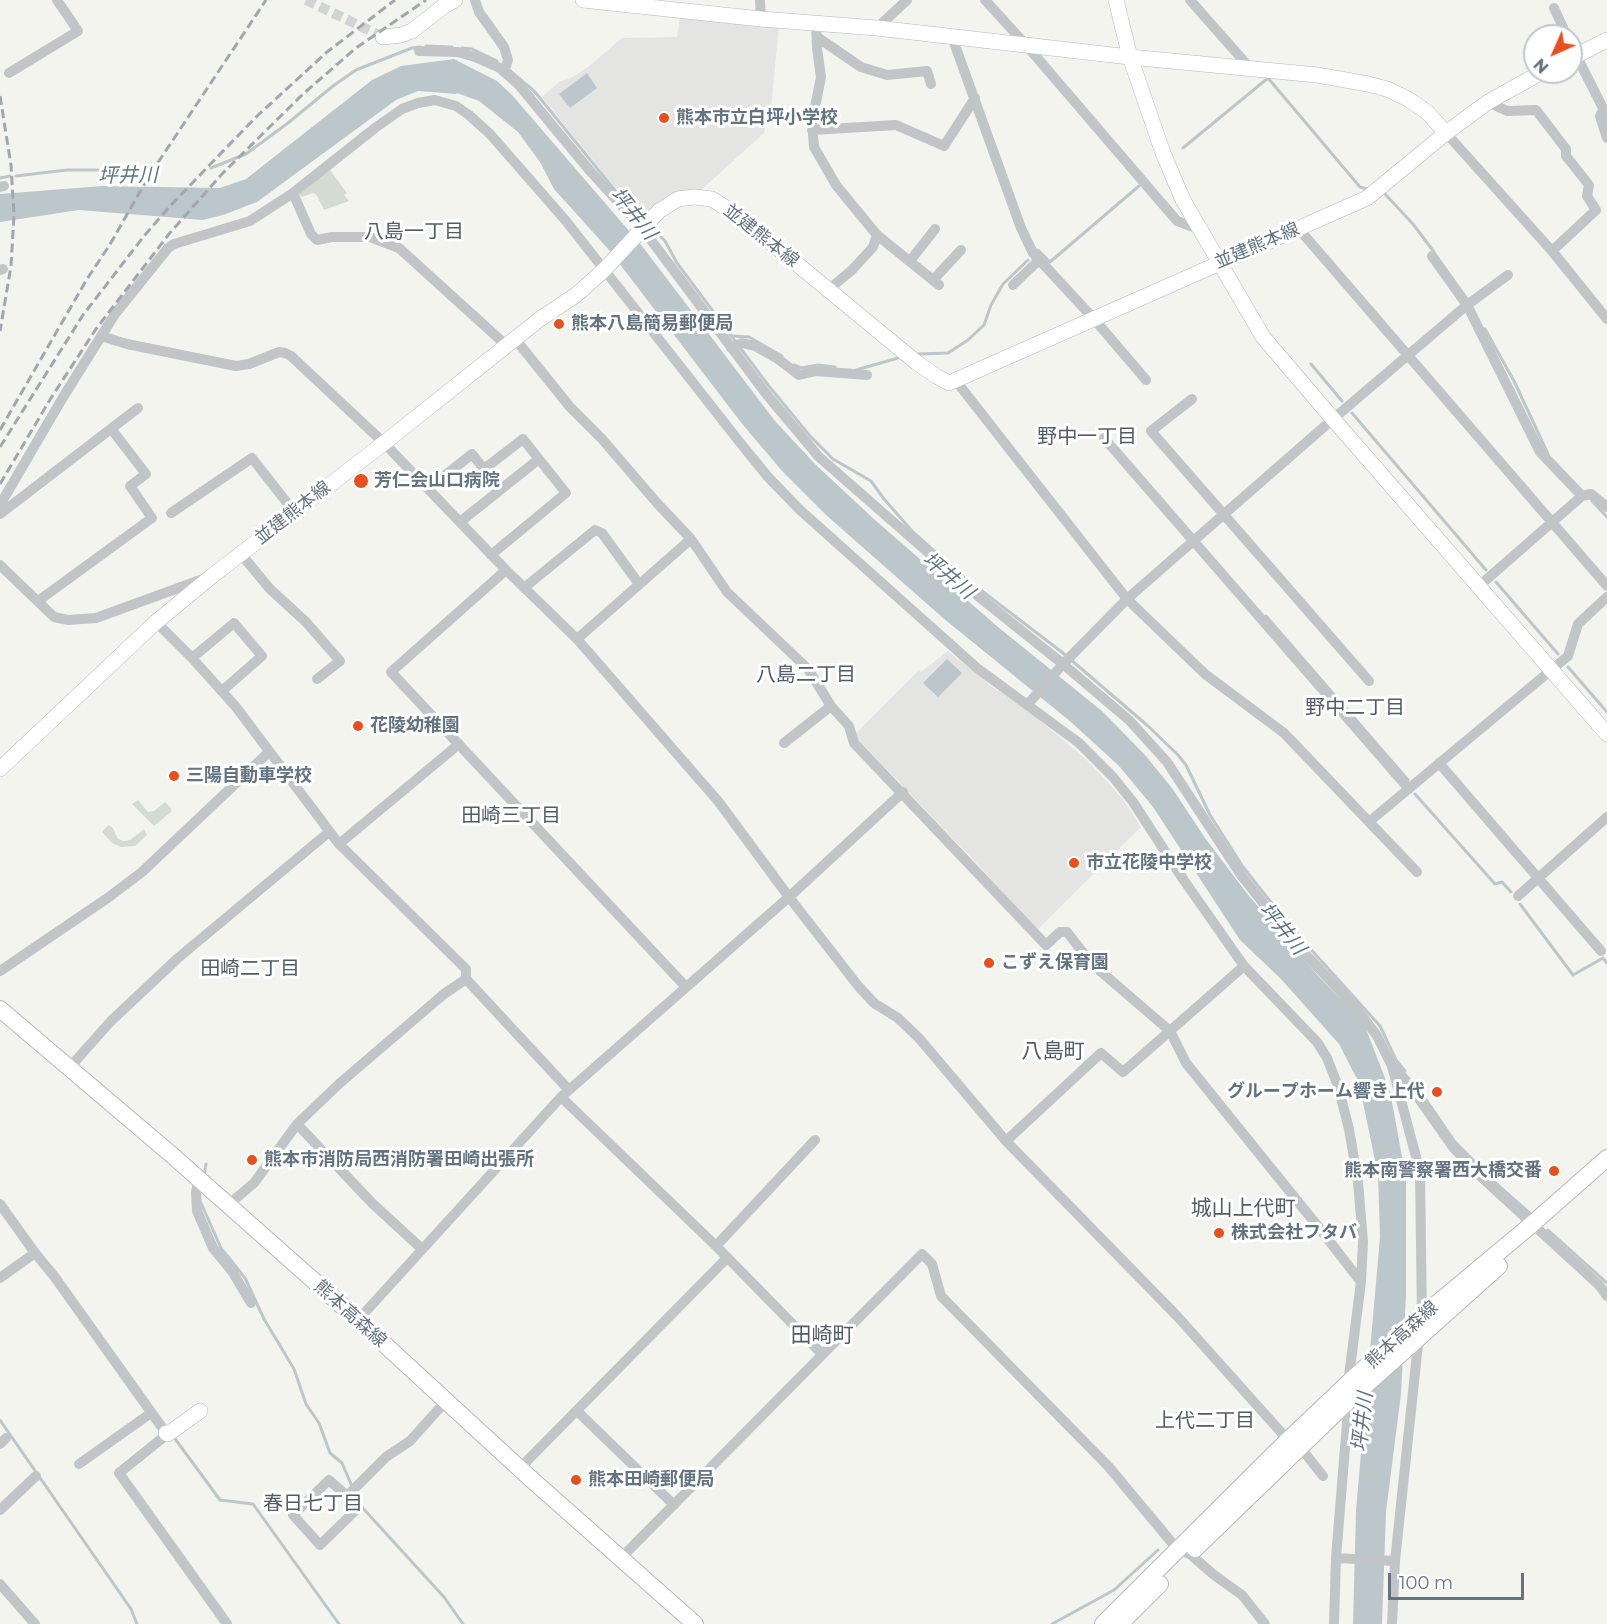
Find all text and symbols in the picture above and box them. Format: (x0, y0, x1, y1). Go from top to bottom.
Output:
north arrow (1523, 24, 1583, 84)
text: N (1530, 54, 1553, 77)
place label: 熊本市立白坪小学校 (676, 107, 838, 129)
marker: 熊本市立白坪小学校 (657, 111, 671, 125)
water label: 坪井川 (98, 163, 158, 189)
water label: 坪井川 (605, 183, 661, 245)
street label: 並建熊本線 (719, 200, 803, 272)
street label: 並建熊本線 (1211, 218, 1303, 274)
district label: 八島一丁目 (364, 220, 464, 244)
place label: 熊本八島簡易郵便局 (571, 313, 733, 335)
marker: 熊本八島簡易郵便局 (552, 317, 566, 331)
district label: 野中一丁目 (1037, 425, 1137, 449)
place label: 芳仁会山口病院 (374, 470, 500, 492)
marker: 芳仁会山口病院 (352, 472, 370, 490)
street label: 並建熊本線 (251, 477, 335, 549)
water label: 坪井川 (917, 548, 979, 604)
district label: 八島二丁目 (756, 663, 856, 687)
district label: 野中二丁目 (1305, 696, 1405, 720)
place label: 花陵幼稚園 (370, 715, 460, 737)
marker: 花陵幼稚園 (351, 719, 365, 733)
place label: 三陽自動車学校 (186, 765, 312, 787)
marker: 三陽自動車学校 (167, 769, 181, 783)
district label: 田崎三丁目 (461, 804, 561, 828)
place label: 市立花陵中学校 (1086, 852, 1212, 874)
marker: 市立花陵中学校 (1067, 856, 1081, 870)
water label: 坪井川 (1254, 898, 1310, 960)
place label: こずえ保育園 (1001, 952, 1109, 974)
marker: こずえ保育園 (982, 956, 996, 970)
district label: 田崎二丁目 (200, 957, 300, 981)
district label: 八島町 (1022, 1039, 1084, 1065)
place label: グループホーム響き上代 (1227, 1081, 1425, 1103)
marker: グループホーム響き上代 (1430, 1085, 1444, 1099)
place label: 熊本市消防局西消防署田崎出張所 (264, 1149, 534, 1171)
marker: 熊本市消防局西消防署田崎出張所 (245, 1153, 259, 1167)
place label: 熊本南警察署西大橋交番 (1344, 1160, 1542, 1182)
marker: 熊本南警察署西大橋交番 (1547, 1164, 1561, 1178)
district label: 城山上代町 (1191, 1196, 1295, 1222)
place label: 株式会社フタバ (1231, 1222, 1357, 1244)
marker: 株式会社フタバ (1212, 1226, 1226, 1240)
street label: 熊本高森線 (309, 1276, 391, 1352)
street label: 熊本高森線 (1361, 1297, 1443, 1373)
district label: 田崎町 (791, 1323, 853, 1349)
water label: 坪井川 (1348, 1391, 1378, 1453)
district label: 上代二丁目 (1155, 1409, 1255, 1433)
place label: 熊本田崎郵便局 (588, 1469, 714, 1491)
marker: 熊本田崎郵便局 (569, 1473, 583, 1487)
district label: 春日七丁目 (263, 1492, 363, 1516)
scale bar (1391, 1561, 1528, 1599)
text: 100 m (1399, 1572, 1453, 1594)

